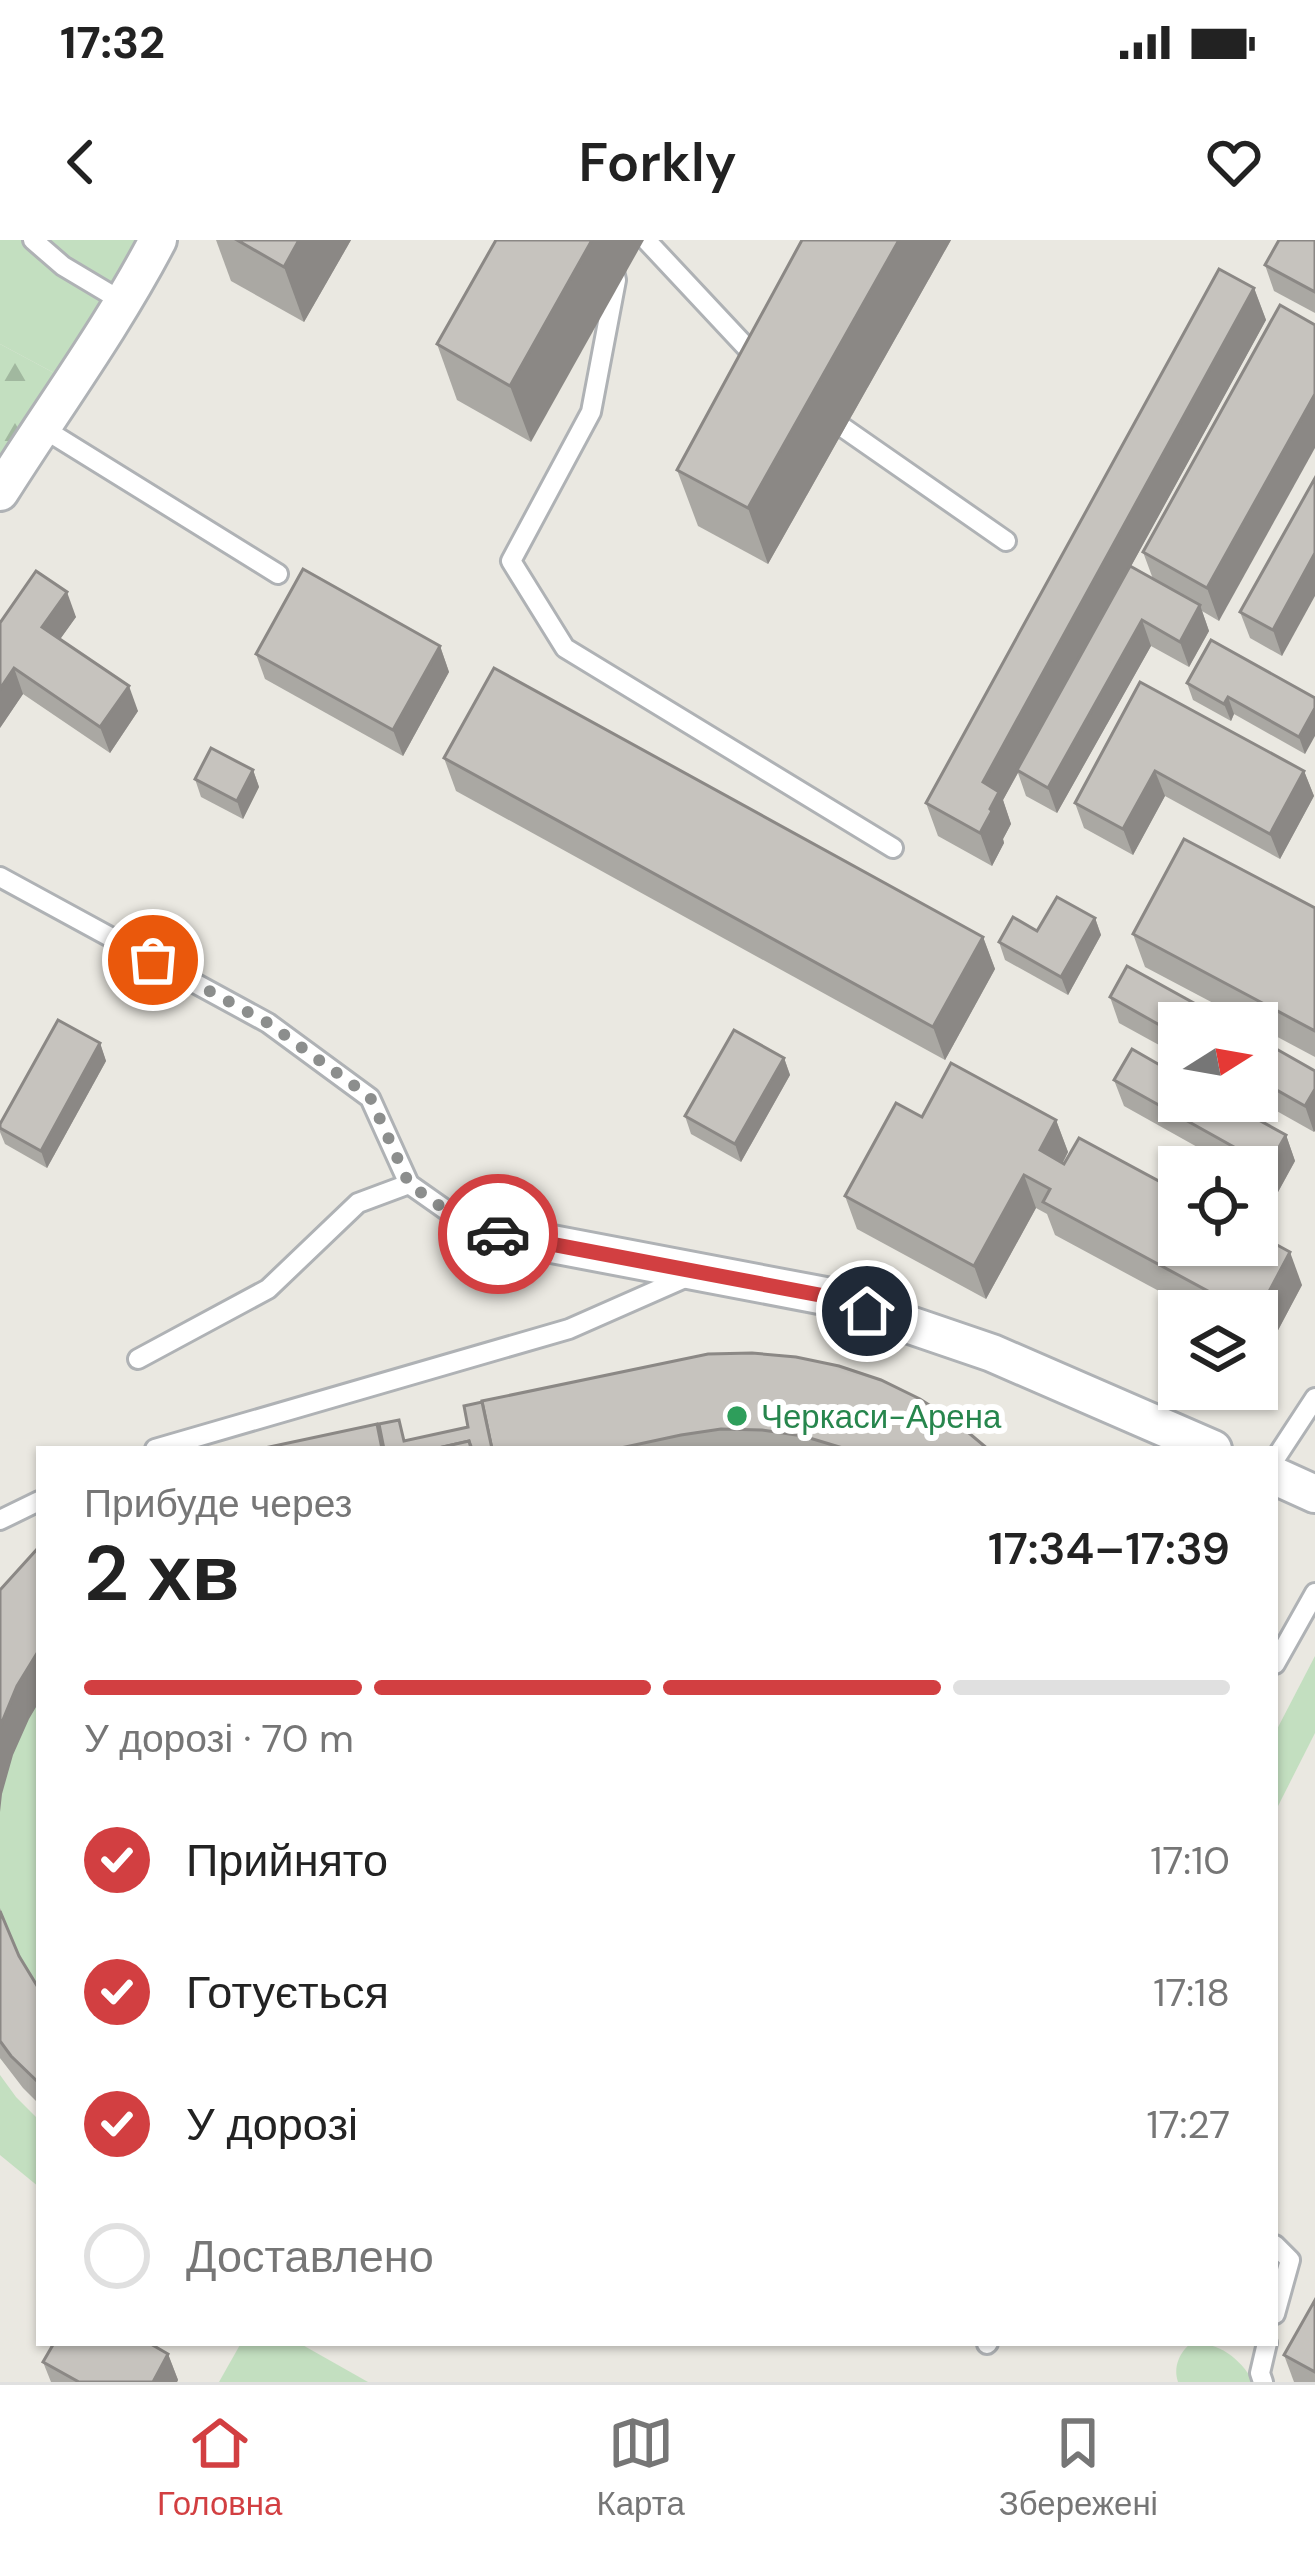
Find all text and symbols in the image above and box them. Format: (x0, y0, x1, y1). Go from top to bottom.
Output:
text: 17:32 (60, 13, 165, 72)
text: Forkly (578, 127, 737, 198)
icon: back (48, 129, 114, 195)
icon: heart (1201, 129, 1267, 195)
pin (102, 909, 204, 1011)
icon: bag (120, 927, 186, 993)
north arrow (1158, 1002, 1278, 1122)
map controls (1158, 1002, 1278, 1410)
button: locate (1158, 1146, 1278, 1266)
courier (438, 1174, 558, 1294)
icon: car (465, 1201, 531, 1267)
pin (816, 1260, 918, 1362)
icon: home (834, 1278, 900, 1344)
button: layers (1158, 1290, 1278, 1410)
place label: Черкаси-Арена (761, 1395, 1002, 1438)
marker: Черкаси-Арена (724, 1403, 750, 1429)
text: Прибуде через (84, 1478, 352, 1529)
text: 17:34–17:39 (988, 1519, 1230, 1578)
text: 2 хв (84, 1523, 239, 1624)
text: У дорозі · 70 m (84, 1713, 354, 1764)
icon: check (84, 1827, 150, 1893)
text: Прийнято (186, 1831, 388, 1890)
text: 17:10 (1150, 1835, 1230, 1886)
icon: check (84, 1959, 150, 2025)
text: Готується (186, 1963, 389, 2022)
text: 17:18 (1153, 1967, 1230, 2018)
icon: check (84, 2091, 150, 2157)
text: У дорозі (186, 2095, 358, 2154)
text: 17:27 (1147, 2099, 1230, 2150)
text: Доставлено (186, 2227, 434, 2286)
tab: Головна (157, 2410, 282, 2525)
tab: Карта (596, 2410, 685, 2525)
tab: Збережені (999, 2410, 1158, 2525)

